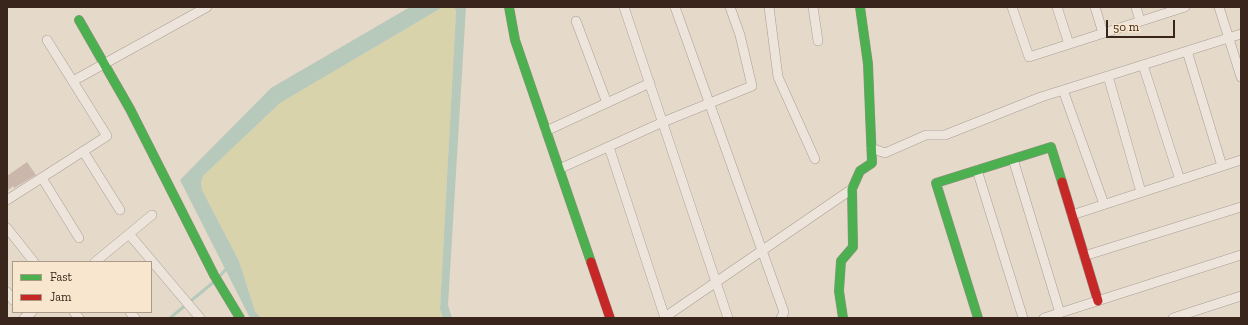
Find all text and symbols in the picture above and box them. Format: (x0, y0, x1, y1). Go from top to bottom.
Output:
scale bar (1108, 12, 1177, 38)
text: 50 m (1113, 20, 1139, 34)
legend (12, 261, 152, 313)
text: Fast (50, 270, 72, 284)
text: Jam (50, 290, 71, 304)

